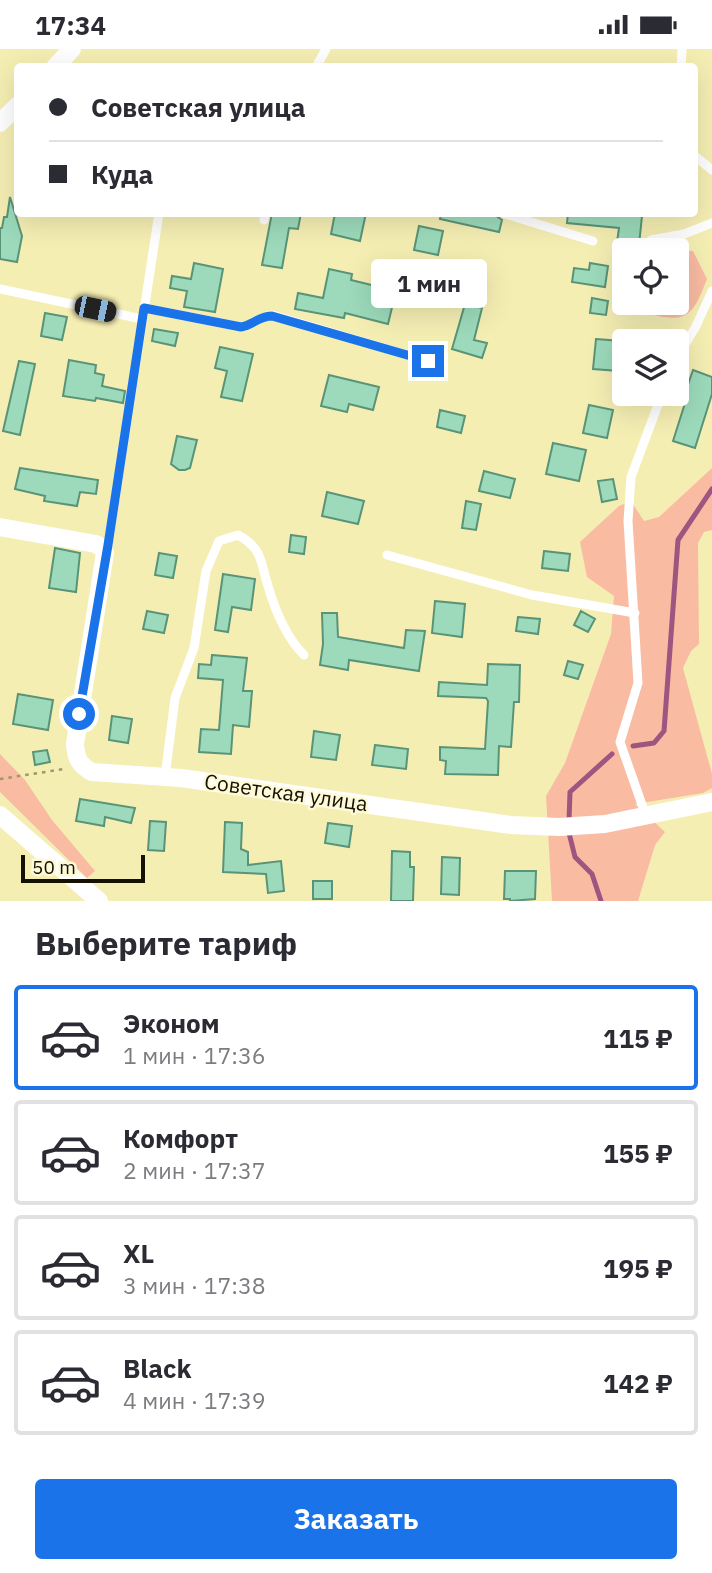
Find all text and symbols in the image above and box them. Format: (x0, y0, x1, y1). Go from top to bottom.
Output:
text: 17:34 (35, 8, 106, 42)
text: Советская улица (91, 90, 306, 124)
text: Куда (91, 157, 153, 191)
map controls (612, 238, 689, 406)
button: locate (612, 238, 689, 315)
callout: 1 мин (370, 259, 486, 309)
text: 1 мин (397, 268, 461, 298)
car (73, 294, 118, 324)
button: layers (612, 329, 689, 406)
route end (412, 345, 444, 377)
route start (63, 698, 95, 730)
street label: Советская улица (203, 767, 370, 817)
scale bar (21, 852, 145, 884)
text: 50 m (32, 855, 76, 879)
text: Выберите тариф (35, 922, 297, 964)
icon: car (39, 1006, 102, 1069)
text: Эконом (123, 1006, 220, 1040)
text: 115 ₽ (603, 1021, 673, 1055)
text: 1 мин · 17:36 (123, 1040, 266, 1070)
icon: car (39, 1121, 102, 1184)
text: Комфорт (123, 1121, 238, 1155)
text: 155 ₽ (603, 1136, 673, 1170)
text: 2 мин · 17:37 (123, 1155, 266, 1185)
icon: car (39, 1236, 102, 1299)
text: XL (123, 1236, 154, 1270)
text: 195 ₽ (603, 1251, 673, 1285)
text: 3 мин · 17:38 (123, 1270, 266, 1300)
icon: car (39, 1351, 102, 1414)
text: Black (123, 1351, 191, 1385)
text: 142 ₽ (603, 1366, 673, 1400)
text: 4 мин · 17:39 (123, 1385, 266, 1415)
button: Заказать (35, 1479, 677, 1559)

